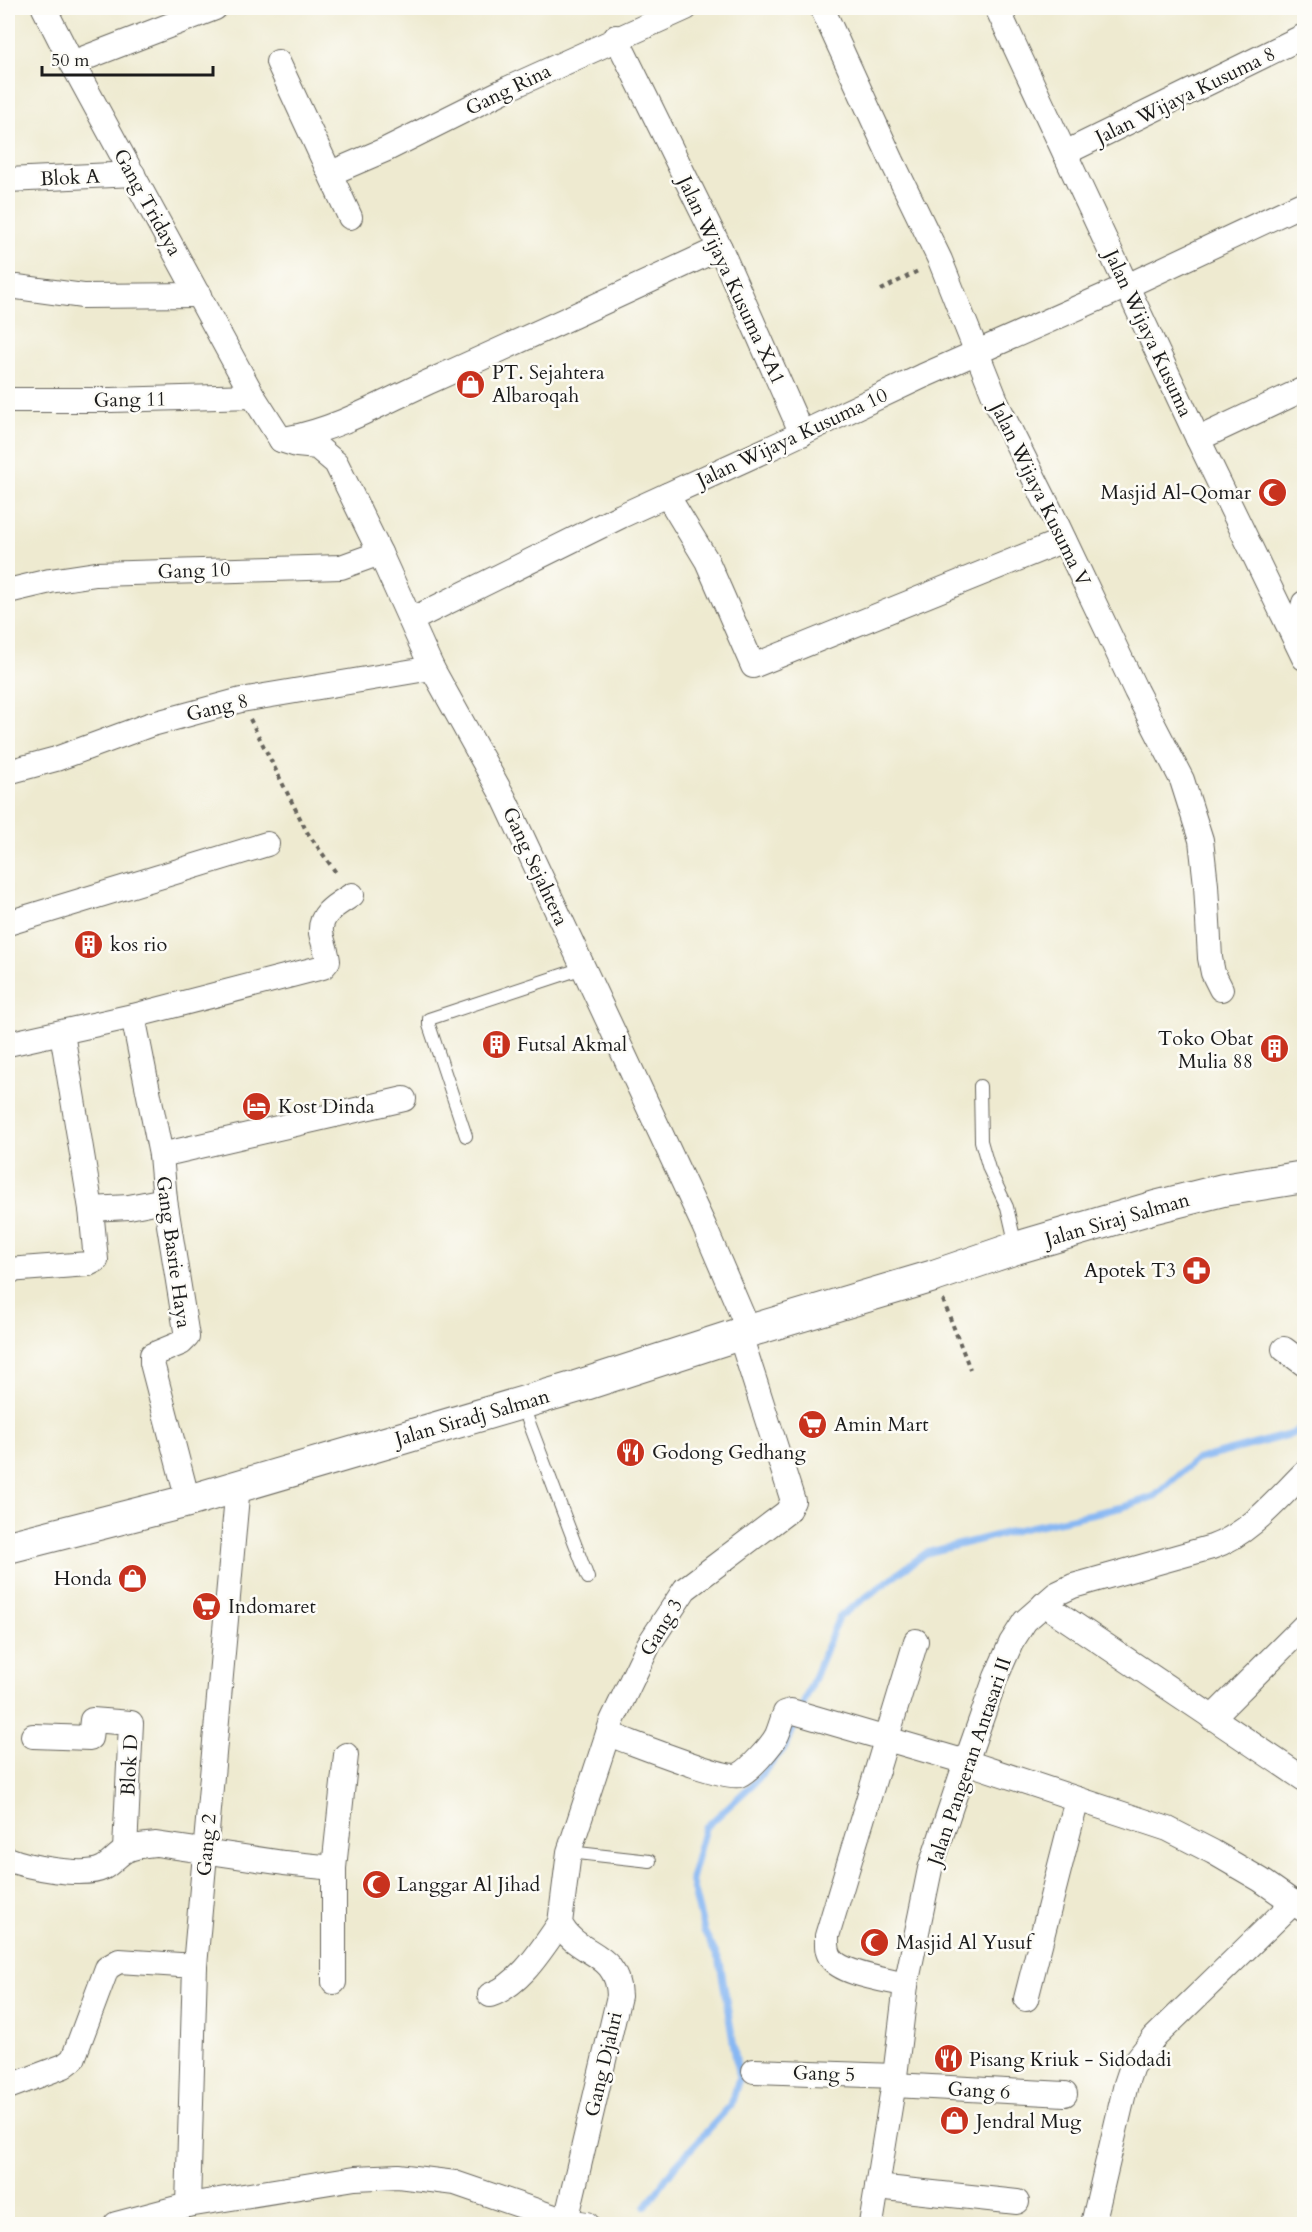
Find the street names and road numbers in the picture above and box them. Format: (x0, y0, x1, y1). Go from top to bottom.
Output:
street label: Jalan Wijaya Kusuma 8 (1088, 40, 1280, 152)
street label: Gang Rina (461, 57, 556, 122)
street label: Gang Tridaya (107, 144, 188, 261)
street label: Blok A (39, 162, 101, 193)
street label: Jalan Wijaya Kusuma XA1 (670, 169, 792, 389)
street label: Jalan Wijaya Kusuma (1097, 243, 1199, 421)
street label: Jalan Wijaya Kusuma 10 (690, 381, 892, 495)
street label: Gang 11 (93, 385, 167, 414)
street label: Jalan Wijaya Kusuma V (983, 395, 1097, 591)
street label: Gang 10 (157, 556, 231, 585)
street label: Gang 8 (183, 687, 251, 728)
street label: Gang Sejahtera (496, 802, 575, 930)
street label: Gang Basrie Haya (149, 1174, 198, 1330)
street label: Jalan Siraj Salman (1039, 1186, 1193, 1254)
street label: Jalan Siradj Salman (389, 1382, 553, 1453)
street label: Gang 3 (634, 1593, 689, 1661)
street label: Jalan Pangeran Antasari II (920, 1653, 1018, 1872)
street label: Blok D (114, 1733, 145, 1797)
street label: Gang 2 (190, 1813, 223, 1877)
street label: Gang Djahri (578, 2009, 629, 2119)
street label: Gang 5 (792, 2059, 856, 2088)
street label: Gang 6 (947, 2075, 1011, 2106)

